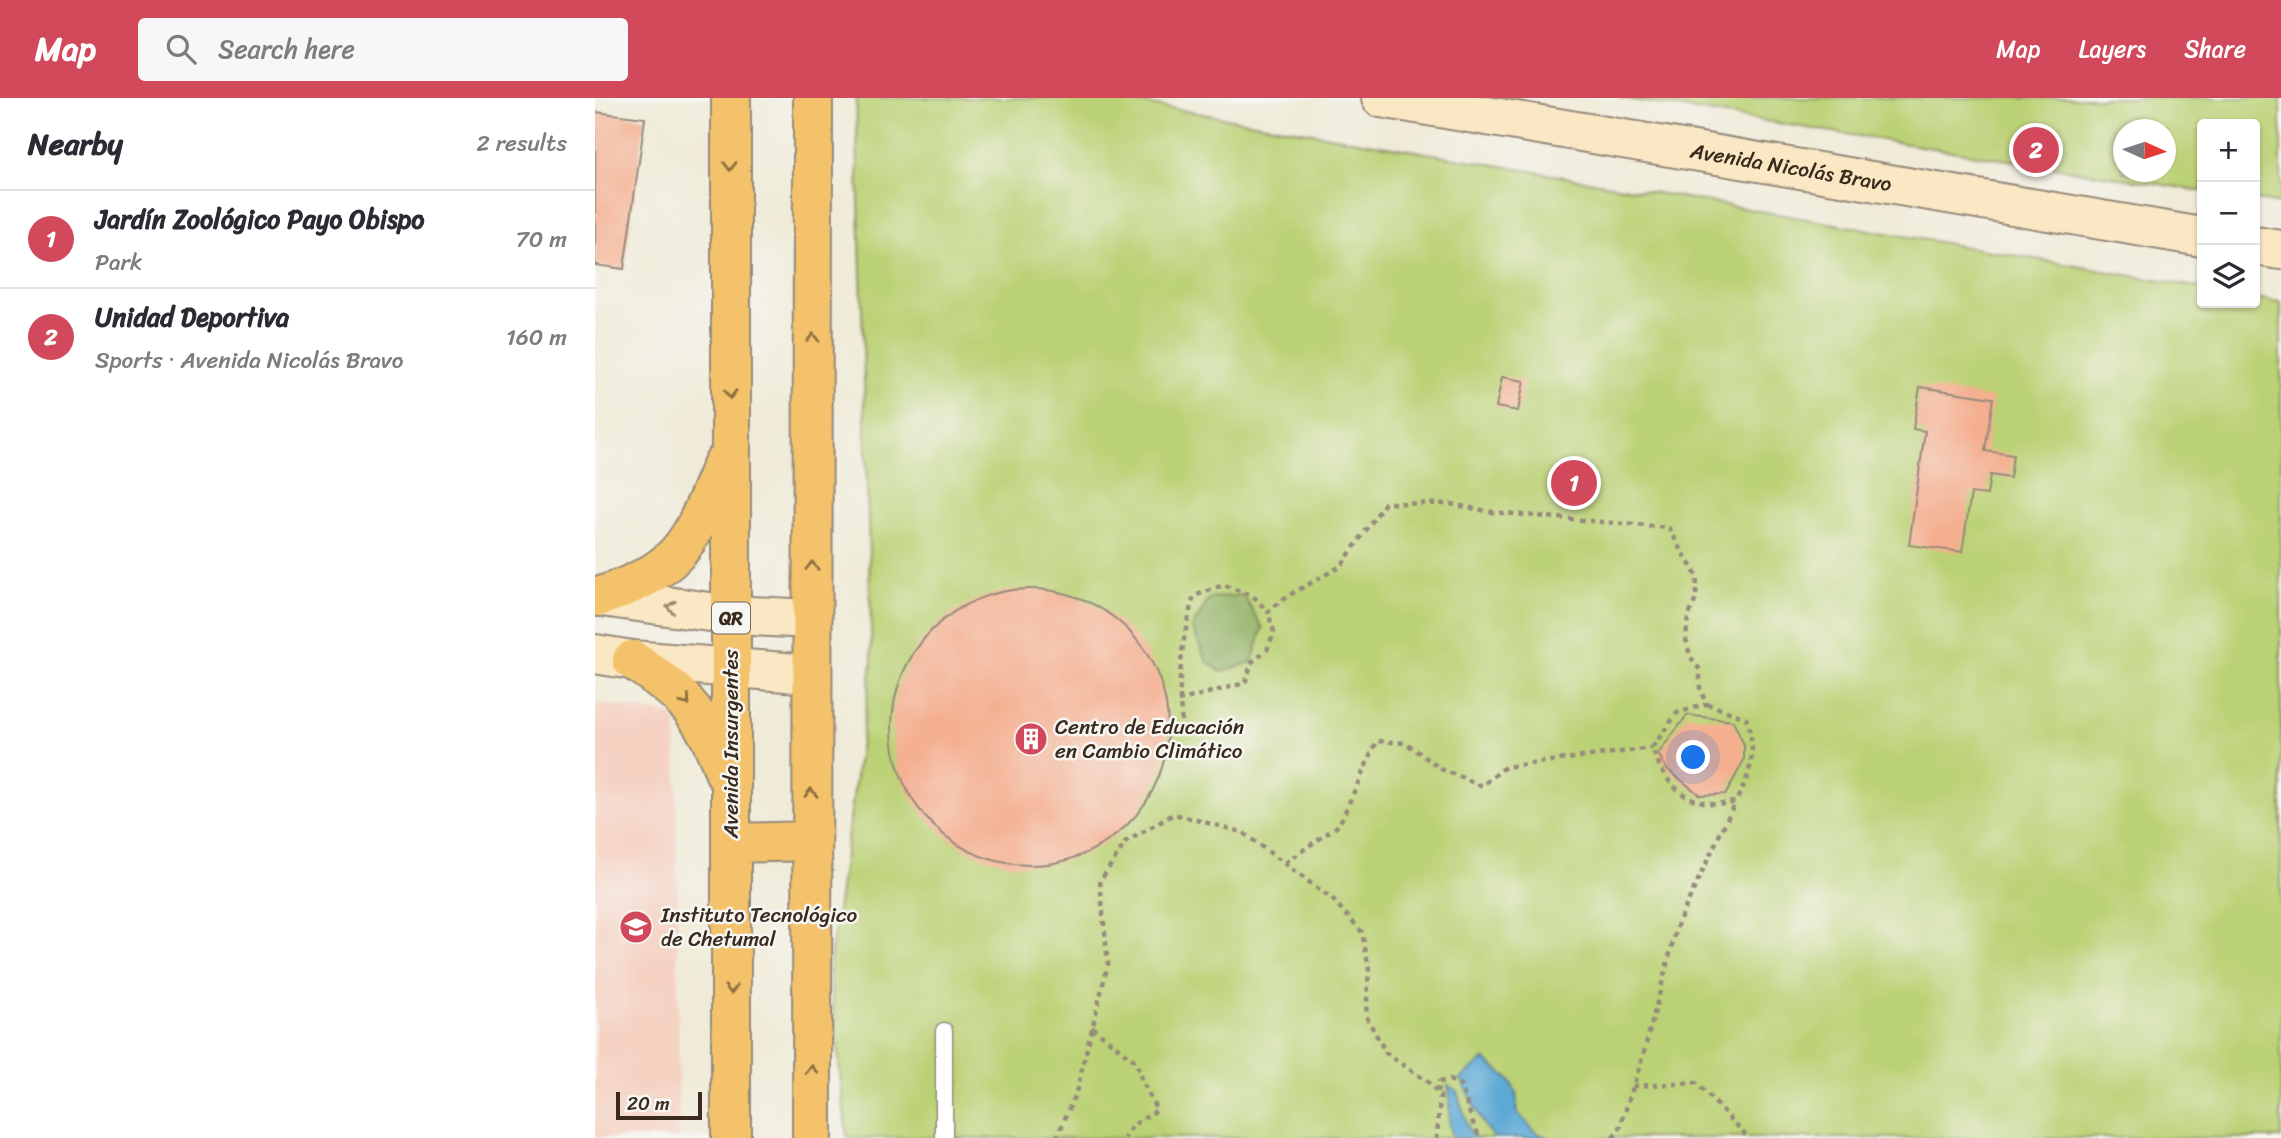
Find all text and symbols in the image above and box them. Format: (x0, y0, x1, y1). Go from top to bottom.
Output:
search box (138, 18, 628, 81)
text: Map (35, 20, 96, 78)
text: Search here (218, 26, 355, 72)
text: Map (1996, 28, 2041, 70)
text: Layers (2079, 28, 2146, 70)
text: Share (2184, 28, 2246, 70)
icon: search (162, 30, 200, 68)
text: Nearby (28, 117, 123, 171)
north arrow (2113, 119, 2176, 182)
map controls (2197, 119, 2260, 308)
button: + (2197, 119, 2260, 182)
text: 2 results (476, 123, 567, 164)
pin: 2 (2013, 124, 2059, 176)
street label: Avenida Nicolás Bravo (1687, 132, 1895, 203)
one-way arrow (722, 161, 738, 172)
button: − (2197, 182, 2260, 245)
text: Jardín Zoológico Payo Obispo (95, 196, 425, 242)
text: 1 (46, 219, 56, 260)
text: 70 m (516, 219, 567, 260)
text: Park (95, 242, 142, 283)
button: layers (2197, 245, 2260, 308)
text: Unidad Deportiva (95, 294, 289, 340)
text: 2 (44, 317, 58, 358)
text: 160 m (506, 317, 567, 358)
one-way arrow (805, 333, 821, 343)
text: Sports · Avenida Nicolás Bravo (95, 340, 404, 381)
one-way arrow (722, 389, 738, 399)
pin: 1 (1551, 457, 1597, 509)
one-way arrow (804, 560, 820, 571)
one-way arrow (665, 599, 677, 614)
road number: QR (712, 603, 750, 634)
street label: Avenida Insurgentes (712, 649, 750, 839)
one-way arrow (678, 693, 690, 706)
place label: Centro de Educación en Cambio Climático (1055, 708, 1244, 770)
building icon: Centro de Educación en Cambio Climático (1012, 720, 1050, 758)
your location (1676, 740, 1710, 774)
one-way arrow (803, 788, 819, 798)
place label: Instituto Tecnológico de Chetumal (660, 896, 858, 958)
school or university icon: Instituto Tecnológico de Chetumal (617, 908, 655, 946)
one-way arrow (723, 984, 739, 994)
one-way arrow (804, 1064, 820, 1075)
text: 20 m (627, 1087, 670, 1120)
scale bar (616, 1089, 702, 1121)

